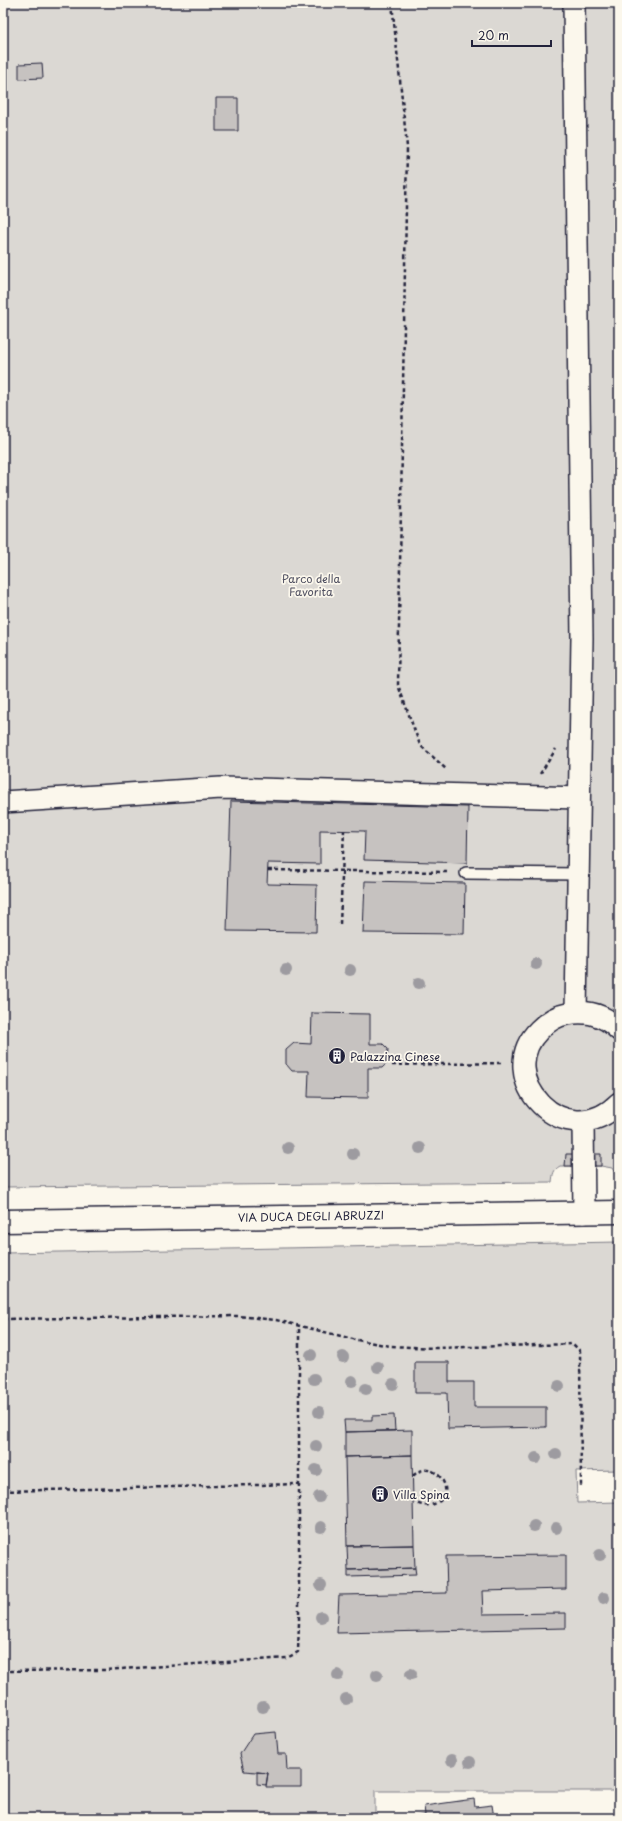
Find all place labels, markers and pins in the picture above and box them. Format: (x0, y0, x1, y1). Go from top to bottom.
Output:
building icon: Palazzina Cinese (327, 1046, 347, 1066)
place label: Palazzina Cinese (350, 1048, 440, 1065)
building icon: Villa Spina (370, 1484, 390, 1504)
place label: Villa Spina (393, 1486, 450, 1503)

